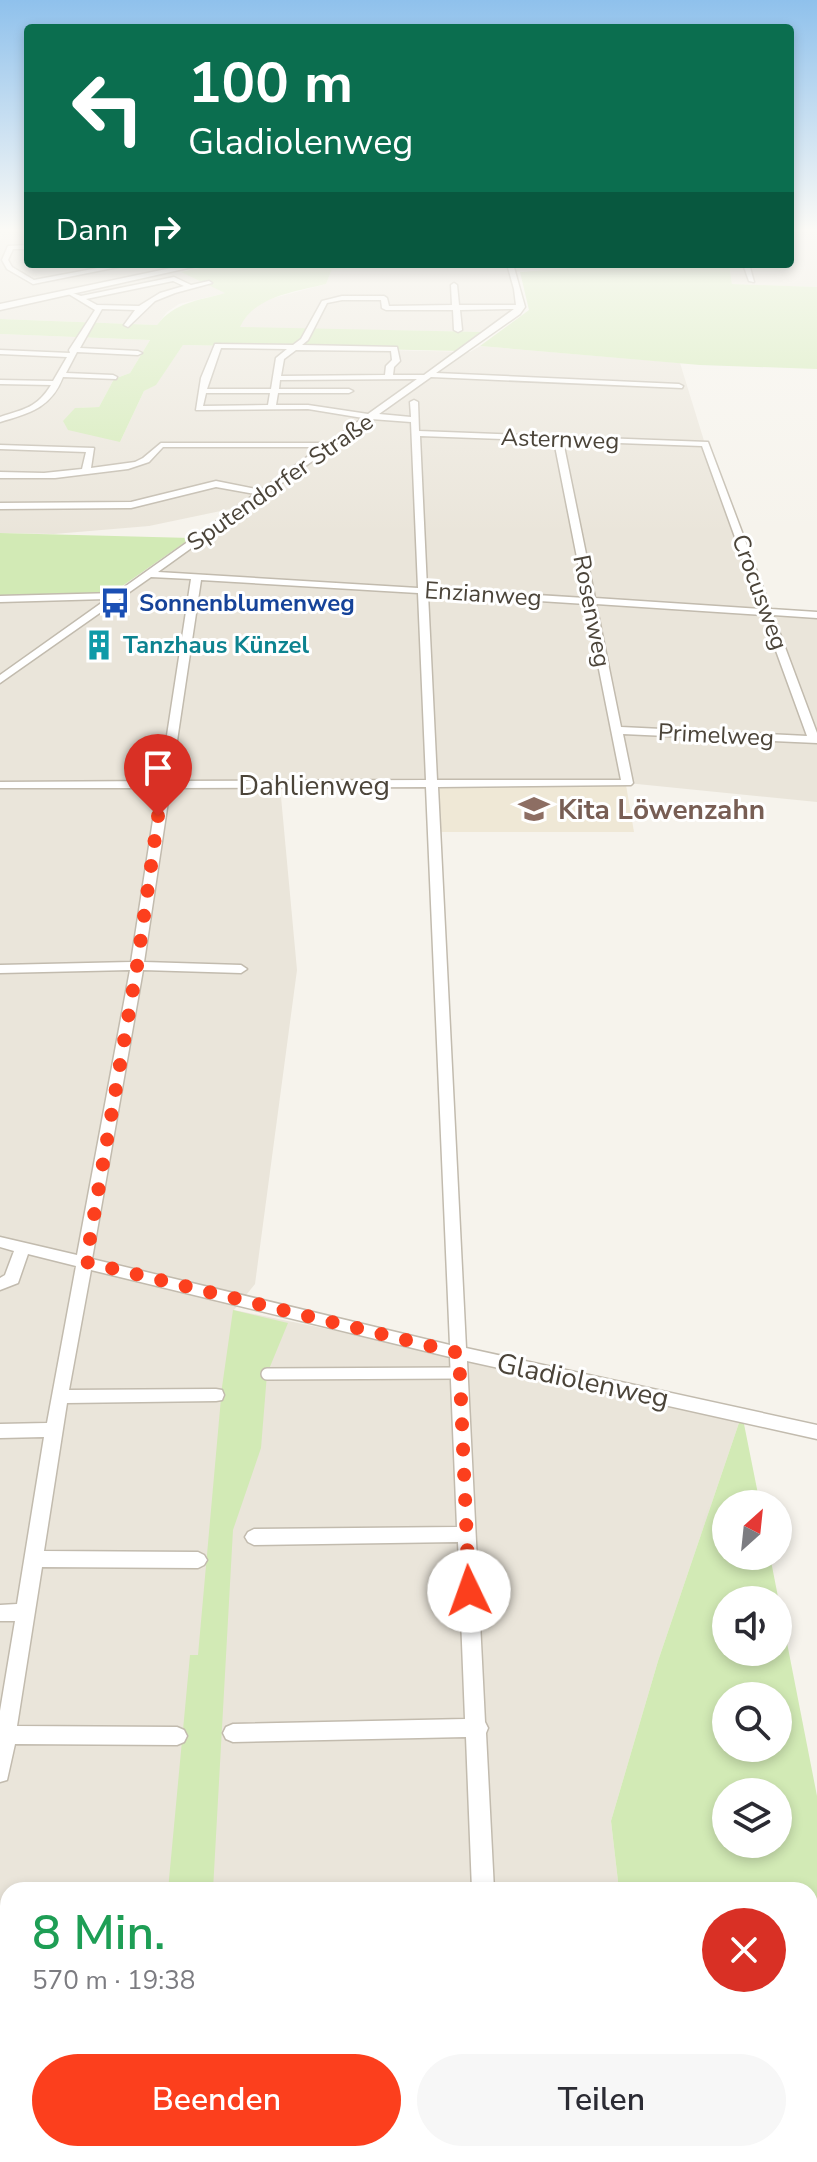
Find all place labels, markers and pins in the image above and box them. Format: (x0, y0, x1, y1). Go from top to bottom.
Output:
bus stop icon: Sonnenblumenweg (98, 586, 132, 620)
place label: Sonnenblumenweg (139, 587, 355, 619)
building icon: Tanzhaus Künzel (82, 628, 116, 662)
place label: Tanzhaus Künzel (123, 629, 310, 661)
pin (124, 734, 192, 816)
place label: Kita Löwenzahn (558, 791, 765, 829)
school or university icon: Kita Löwenzahn (517, 792, 551, 826)

